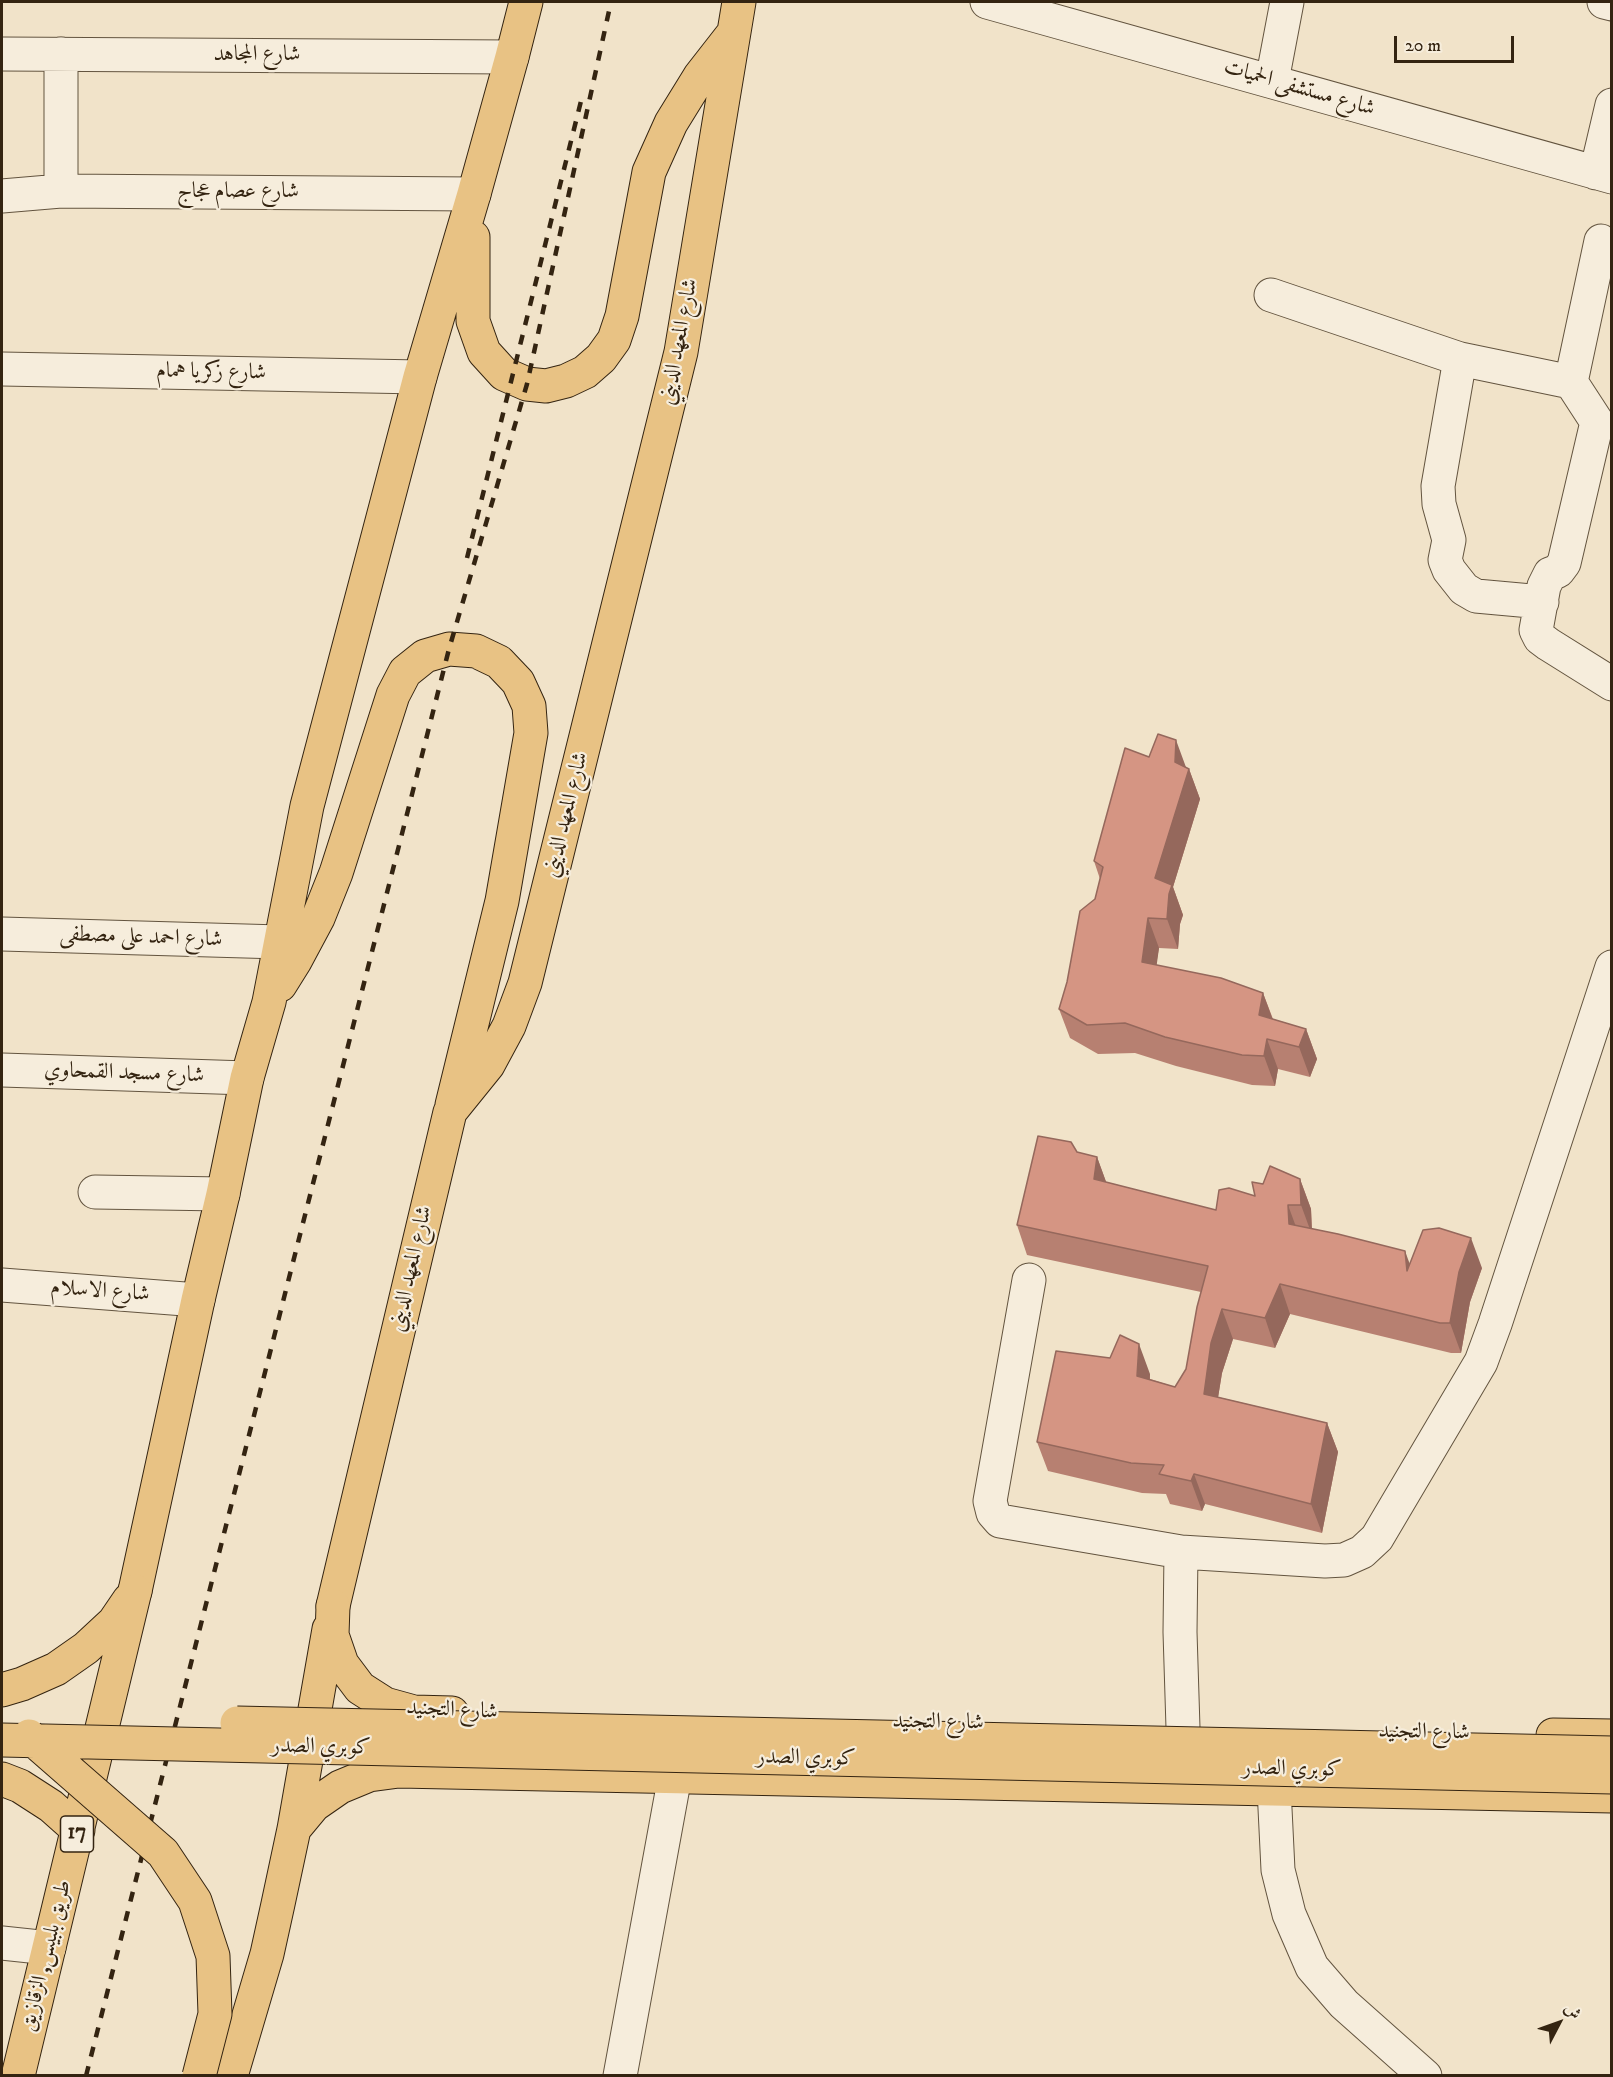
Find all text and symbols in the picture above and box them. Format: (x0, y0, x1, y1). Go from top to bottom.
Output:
scale bar (1397, 24, 1517, 62)
text: 20 m (1405, 35, 1441, 57)
street label: شارع المجاهد (214, 42, 300, 68)
street label: شارع مستشفى الحميات (1220, 55, 1378, 123)
street label: شارع عصام عجاج (177, 179, 299, 205)
street label: شارع المعهد الديني (655, 277, 705, 407)
street label: شارع زكريا همام (156, 359, 266, 387)
street label: شارع المعهد الديني (539, 750, 595, 880)
street label: شارع احمد على مصطفى (59, 922, 223, 954)
street label: شارع مسجد القمحاوي (43, 1058, 205, 1090)
street label: شارع المعهد الديني (385, 1204, 439, 1334)
street label: شارع الاسلام (49, 1275, 151, 1309)
street label: شارع التجنيد (406, 1695, 498, 1727)
street label: شارع التجنيد (892, 1709, 984, 1737)
street label: شارع التجنيد (1378, 1719, 1470, 1747)
street label: كوبري الصدر (271, 1734, 371, 1762)
street label: كوبري الصدر (756, 1745, 856, 1773)
street label: كوبري الصدر (1242, 1756, 1342, 1784)
road number: 17 (60, 1816, 94, 1852)
street label: طريق بلبيس, الزقازيق (15, 1878, 79, 2034)
north arrow (1529, 1993, 1589, 2053)
text: ش (1560, 1999, 1585, 2024)

